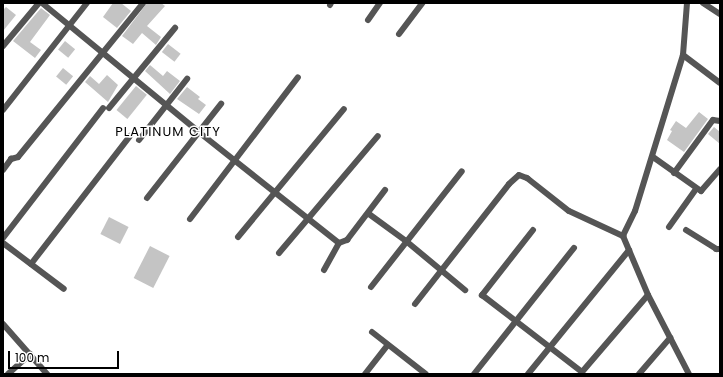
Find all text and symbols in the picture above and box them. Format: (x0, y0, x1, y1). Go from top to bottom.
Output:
district label: PLATINUM CITY (115, 124, 221, 140)
scale bar (10, 343, 121, 369)
text: 100 m (15, 349, 49, 366)

